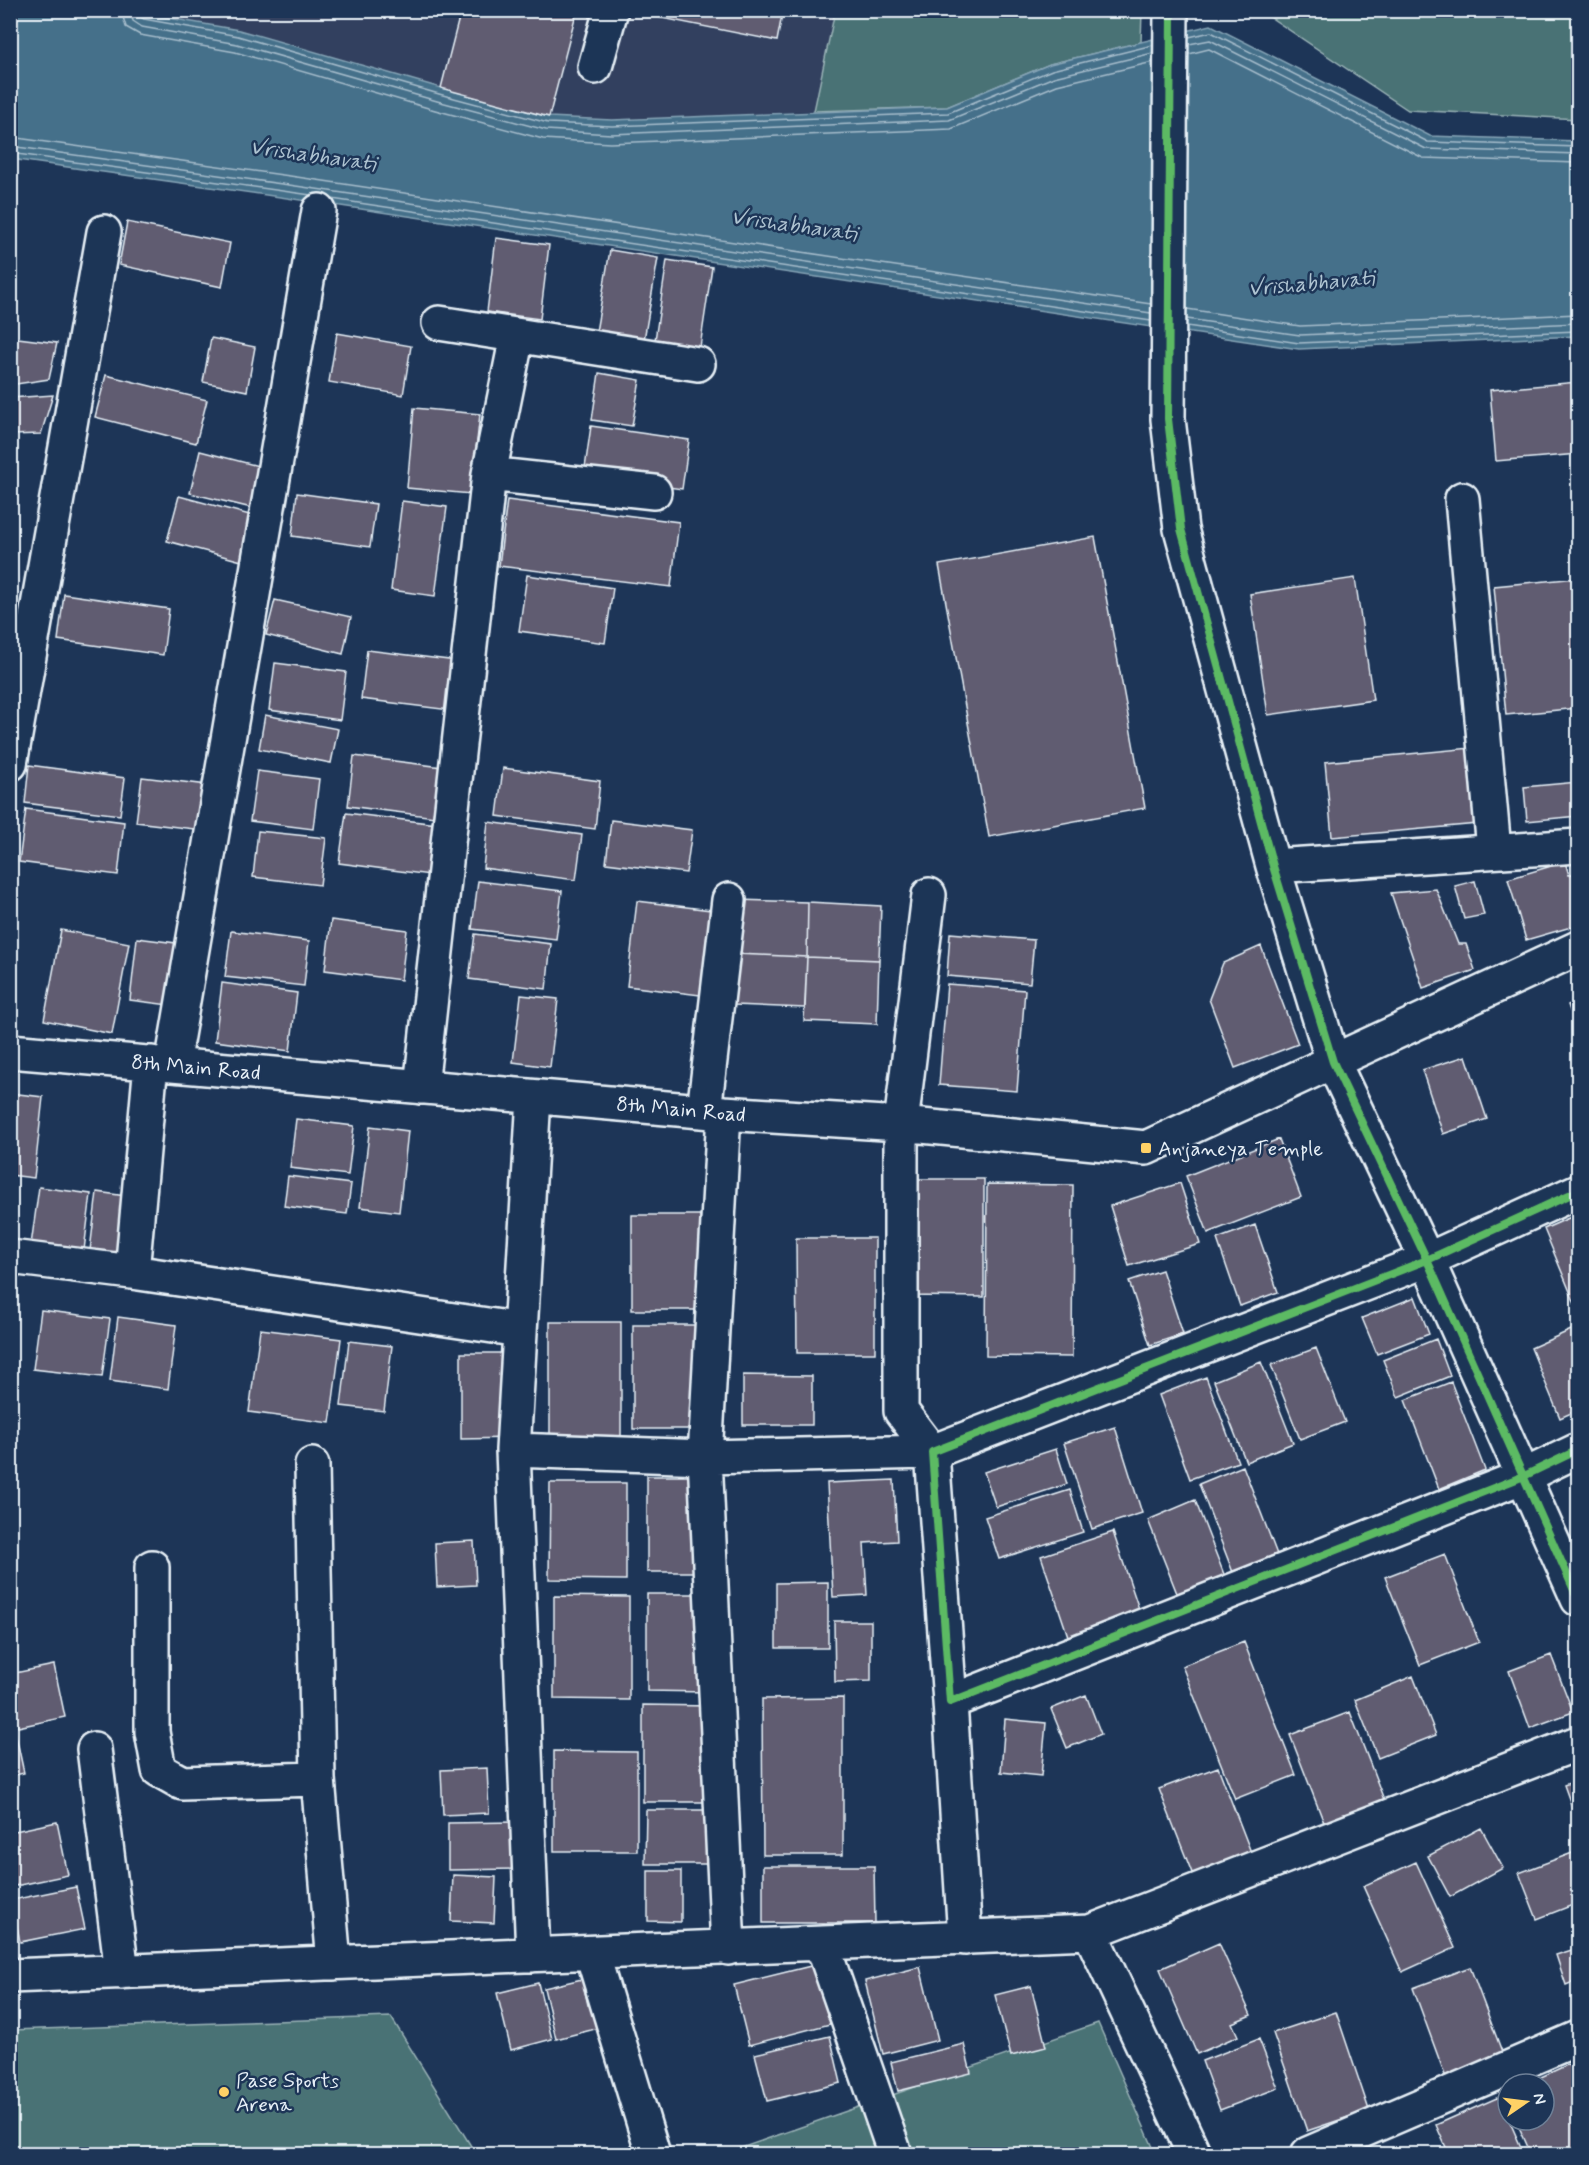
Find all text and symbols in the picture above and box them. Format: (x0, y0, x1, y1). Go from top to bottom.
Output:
water label: Vrishabhavati (248, 133, 380, 179)
water label: Vrishabhavati (729, 203, 861, 249)
water label: Vrishabhavati (1247, 264, 1378, 303)
street label: 8th Main Road (130, 1048, 262, 1088)
street label: 8th Main Road (615, 1090, 747, 1130)
place label: Anjaneya Temple (1158, 1135, 1323, 1163)
marker: Anjaneya Temple (1139, 1141, 1153, 1155)
place label: Pase Sports Arena (236, 2067, 339, 2119)
north arrow (1496, 2072, 1556, 2132)
marker: Pase Sports Arena (217, 2085, 231, 2099)
text: N (1528, 2091, 1551, 2106)

